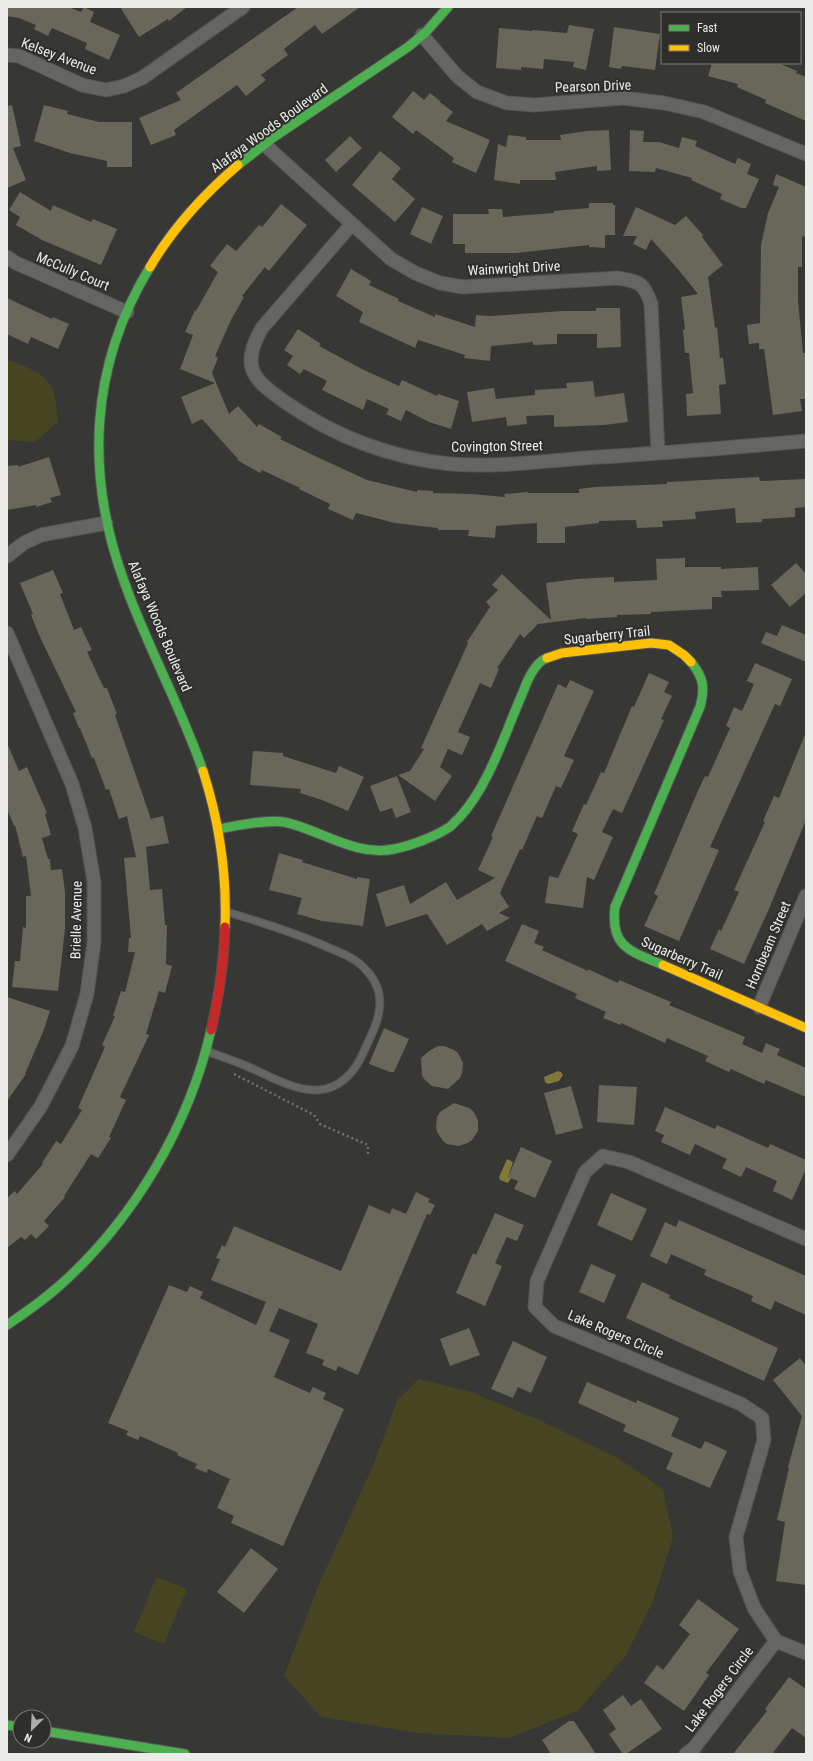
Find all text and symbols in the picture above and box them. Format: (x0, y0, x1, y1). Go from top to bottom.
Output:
legend (661, 12, 801, 64)
text: Fast (697, 21, 718, 35)
street label: Kelsey Avenue (19, 34, 99, 78)
text: Slow (697, 41, 720, 55)
street label: Pearson Drive (554, 77, 632, 95)
street label: Alafaya Woods Boulevard (207, 80, 331, 176)
street label: McCully Court (34, 248, 112, 294)
street label: Wainwright Drive (467, 258, 561, 278)
street label: Covington Street (451, 437, 543, 455)
street label: Alafaya Woods Boulevard (125, 558, 195, 694)
street label: Sugarberry Trail (563, 623, 651, 647)
street label: Brielle Avenue (67, 880, 85, 959)
street label: Hornbeam Street (742, 899, 794, 991)
street label: Sugarberry Trail (639, 933, 725, 983)
street label: Lake Rogers Circle (566, 1307, 667, 1362)
street label: Lake Rogers Circle (682, 1643, 757, 1735)
north arrow (12, 1709, 52, 1749)
text: N (22, 1730, 34, 1745)

